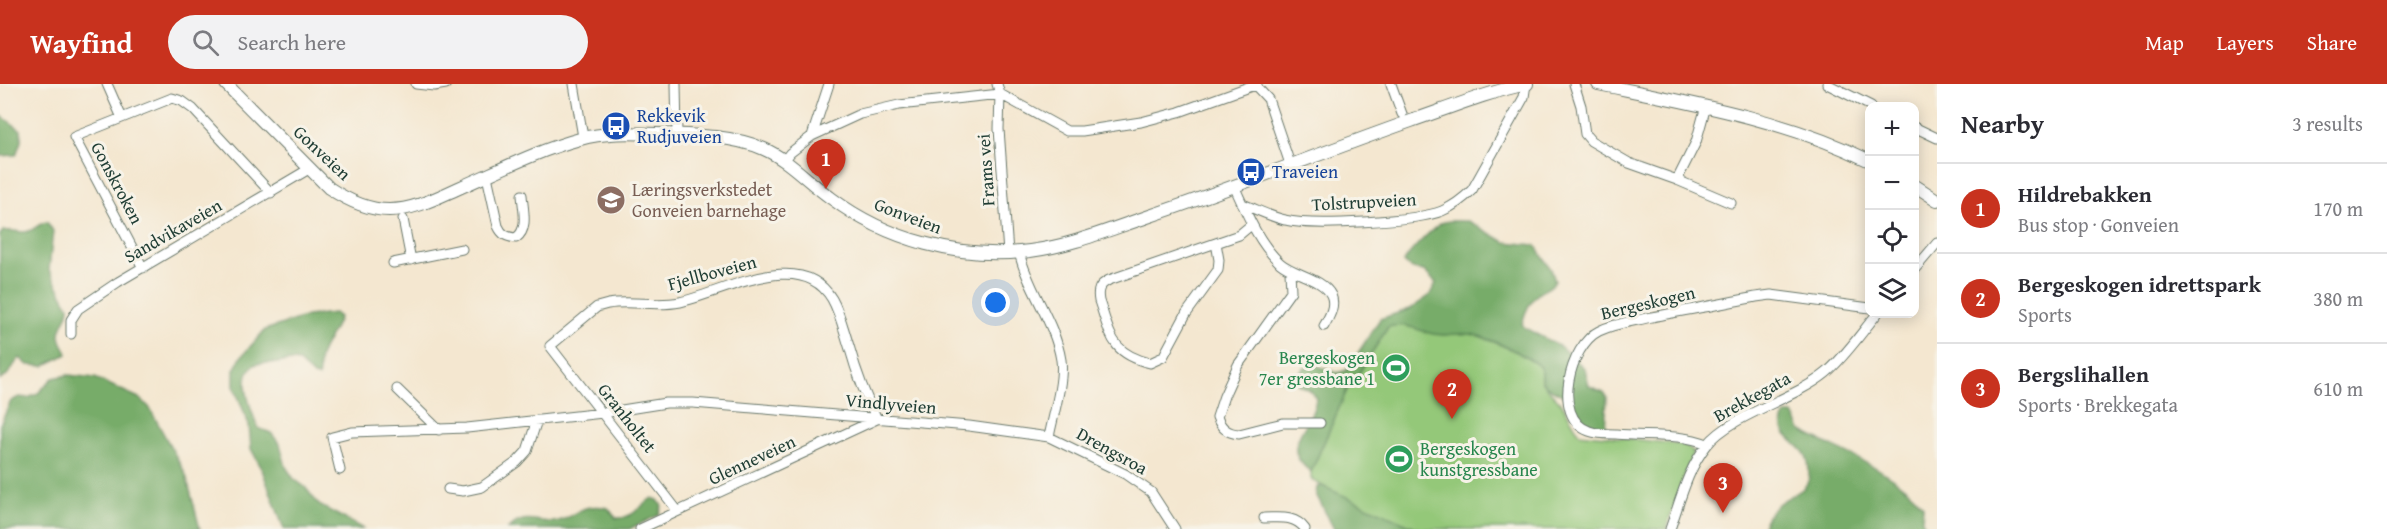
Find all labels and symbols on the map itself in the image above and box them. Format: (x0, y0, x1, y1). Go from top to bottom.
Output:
place label: Rekkevik Rudjuveien (637, 102, 722, 150)
bus stop icon: Rekkevik Rudjuveien (600, 110, 632, 142)
street label: Gonveien (287, 119, 357, 187)
street label: Frams vei (970, 133, 1001, 207)
street label: Gonskroken (84, 137, 150, 229)
pin: 1 (806, 140, 846, 189)
bus stop icon: Traveien (1235, 156, 1267, 188)
place label: Traveien (1272, 158, 1338, 185)
place label: Læringsverkstedet Gonveien barnehage (632, 176, 786, 224)
school or university icon: Læringsverkstedet Gonveien barnehage (595, 184, 627, 216)
street label: Tolstrupveien (1311, 185, 1417, 218)
street label: Gonveien (870, 190, 946, 241)
street label: Sandvikaveien (119, 192, 227, 270)
street label: Fjellboveien (664, 248, 759, 297)
street label: Bergeskogen (1598, 279, 1698, 326)
your location (981, 288, 1010, 317)
place label: Bergeskogen 7er gressbane 1 (1259, 344, 1375, 392)
sports icon: Bergeskogen 7er gressbane 1 (1380, 352, 1412, 384)
street label: Brekkegata (1708, 364, 1796, 429)
pin: 2 (1432, 370, 1472, 419)
street label: Granholtet (592, 377, 664, 459)
street label: Vindlyveien (844, 386, 938, 421)
street label: Drengsroa (1072, 420, 1153, 481)
street label: Glenneveien (704, 428, 800, 492)
place label: Bergeskogen kunstgressbane (1420, 435, 1538, 483)
sports icon: Bergeskogen kunstgressbane (1383, 443, 1415, 475)
pin: 3 (1704, 464, 1742, 513)

